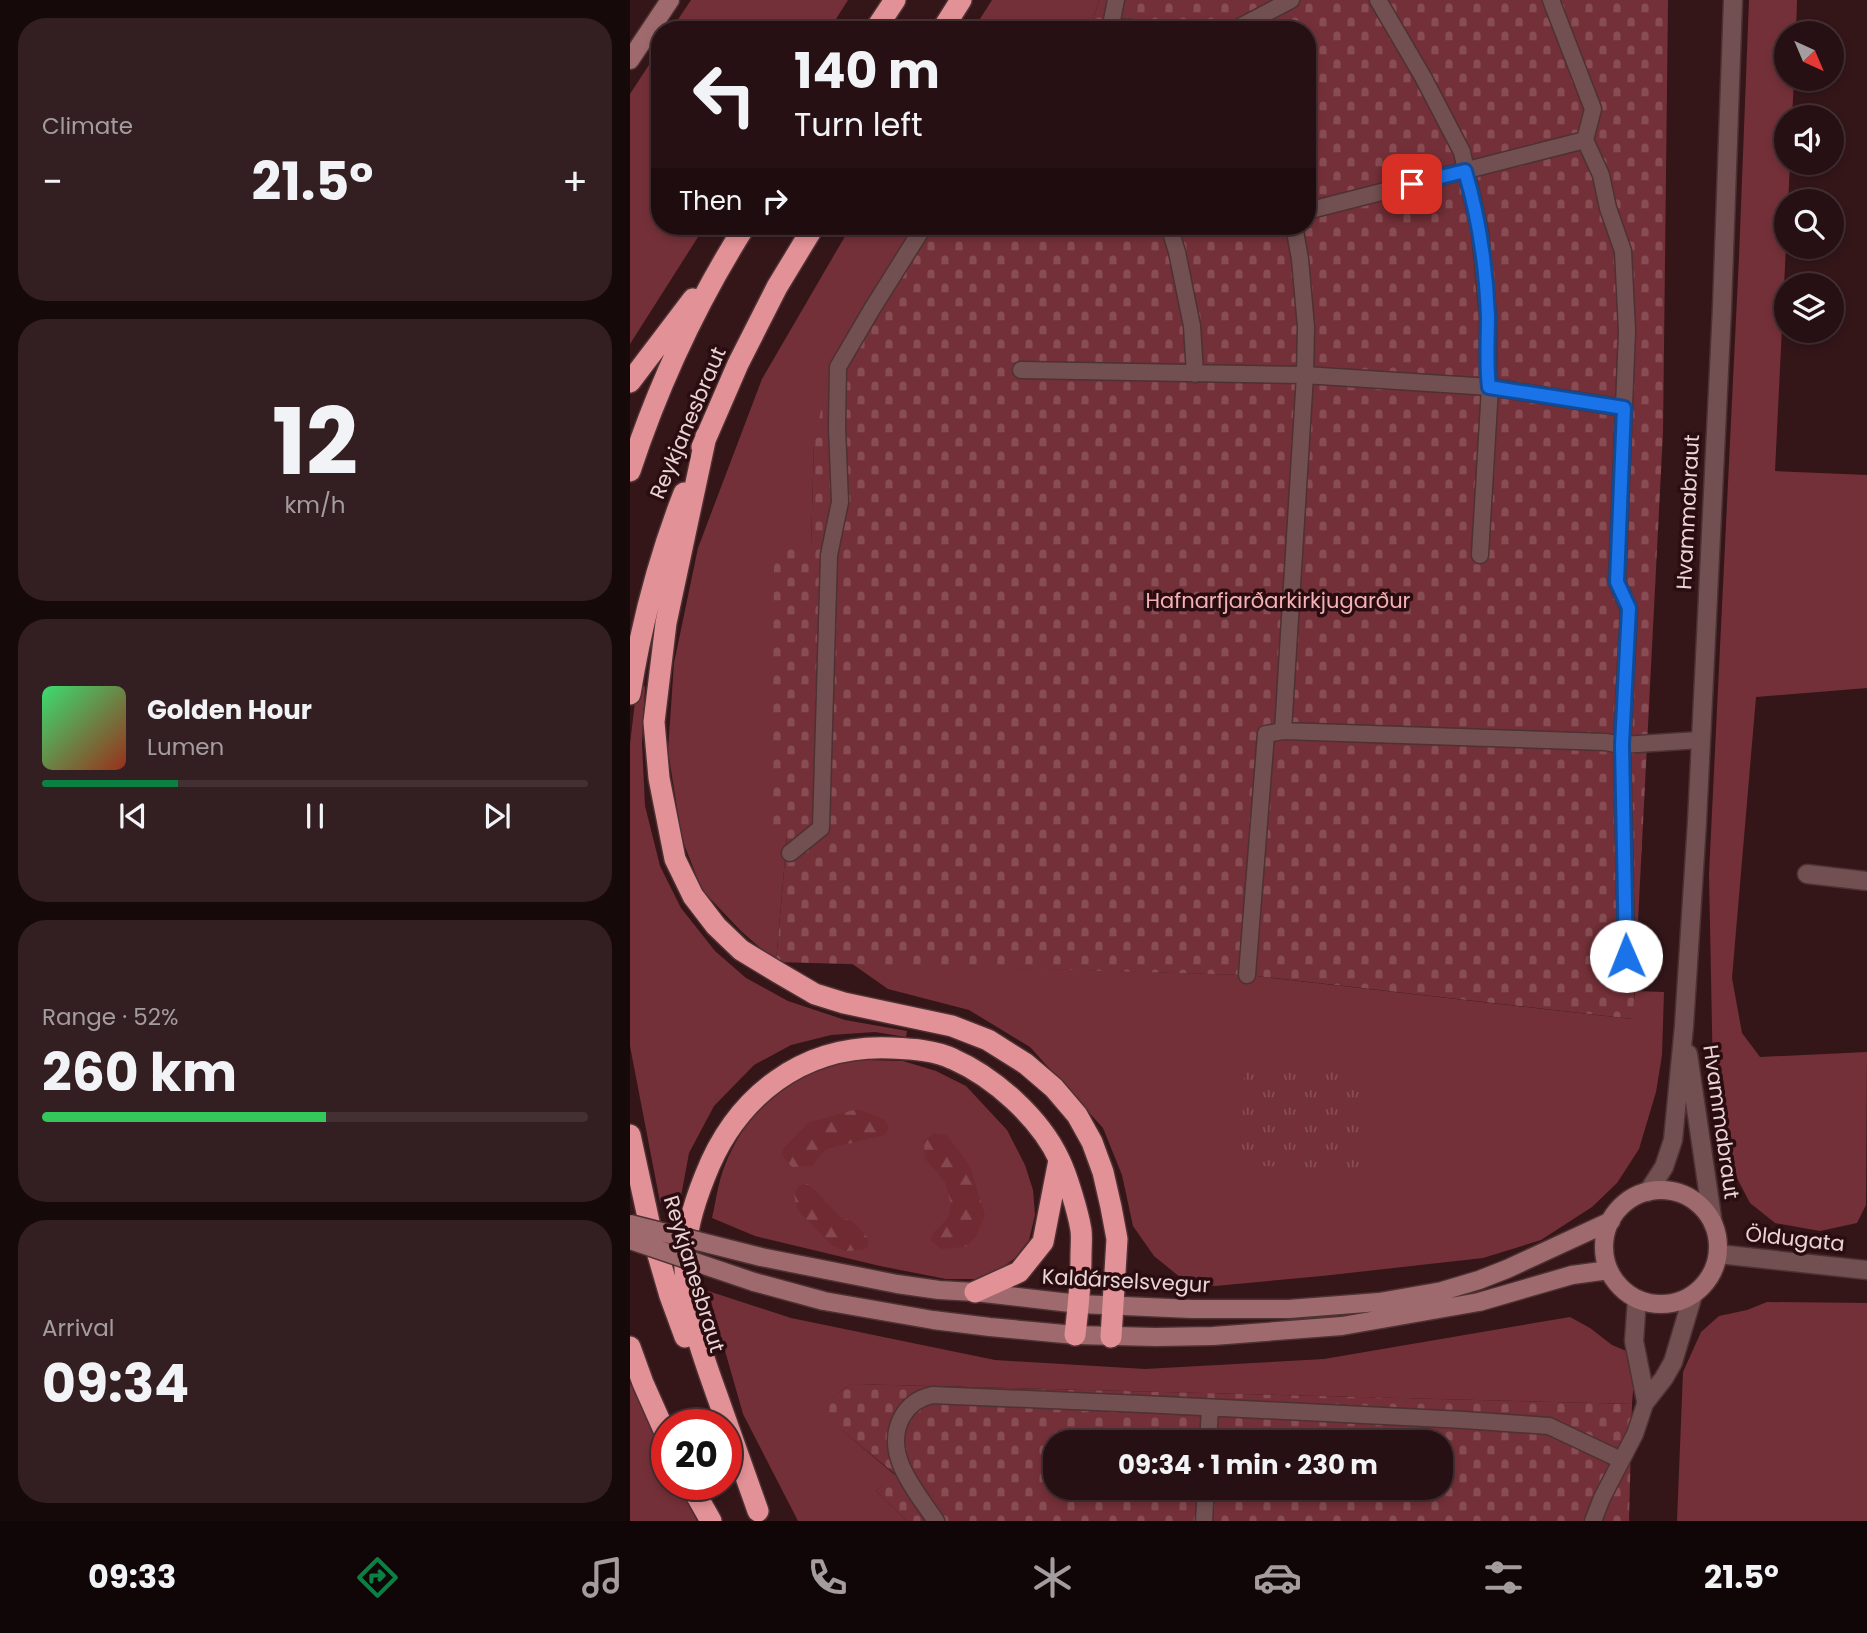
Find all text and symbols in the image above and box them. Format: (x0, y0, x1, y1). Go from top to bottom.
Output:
north arrow (1774, 21, 1844, 91)
map controls (1774, 21, 1844, 343)
text: 140 m (794, 37, 940, 105)
icon: left (679, 49, 770, 140)
text: Turn left (794, 102, 923, 147)
button: sound (1774, 105, 1844, 175)
text: Climate (42, 110, 133, 142)
text: 21.5° (252, 145, 373, 218)
pin (1382, 154, 1442, 214)
text: − (42, 155, 63, 208)
text: + (562, 155, 588, 208)
icon: arrive (1393, 165, 1431, 203)
icon: right (756, 182, 794, 220)
text: Then (679, 183, 742, 219)
button: search (1774, 189, 1844, 259)
button: layers (1774, 273, 1844, 343)
street label: Reykjanesbraut (642, 342, 733, 503)
text: 12 (272, 378, 358, 506)
street label: Hvammabraut (1669, 434, 1706, 590)
text: km/h (284, 489, 346, 521)
park label: Hafnarfjarðarkirkjugarður (1146, 586, 1411, 615)
text: Golden Hour (147, 692, 312, 728)
text: Lumen (147, 731, 224, 763)
icon: previous (114, 797, 152, 835)
icon: pause (296, 797, 334, 835)
icon: next (478, 797, 516, 835)
position arrow (1589, 919, 1663, 993)
text: Range · 52% (42, 1001, 178, 1033)
text: 260 km (42, 1036, 237, 1109)
street label: Hvammabraut (1696, 1043, 1747, 1201)
street label: Reykjanesbraut (657, 1192, 732, 1356)
street label: Öldugata (1744, 1219, 1846, 1258)
street label: Kaldárselsvegur (1041, 1262, 1211, 1299)
text: Arrival (42, 1312, 114, 1344)
text: 09:34 (42, 1347, 189, 1420)
speed limit sign: 20 (651, 1409, 742, 1500)
text: 09:34 · 1 min · 230 m (1118, 1447, 1378, 1483)
icon: directions (353, 1553, 402, 1602)
icon: music (578, 1553, 627, 1602)
icon: phone (803, 1553, 852, 1602)
icon: climate (1028, 1553, 1077, 1602)
icon: car (1253, 1553, 1302, 1602)
icon: filters (1479, 1553, 1528, 1602)
text: 09:33 (88, 1554, 176, 1599)
text: 21.5° (1704, 1554, 1779, 1599)

